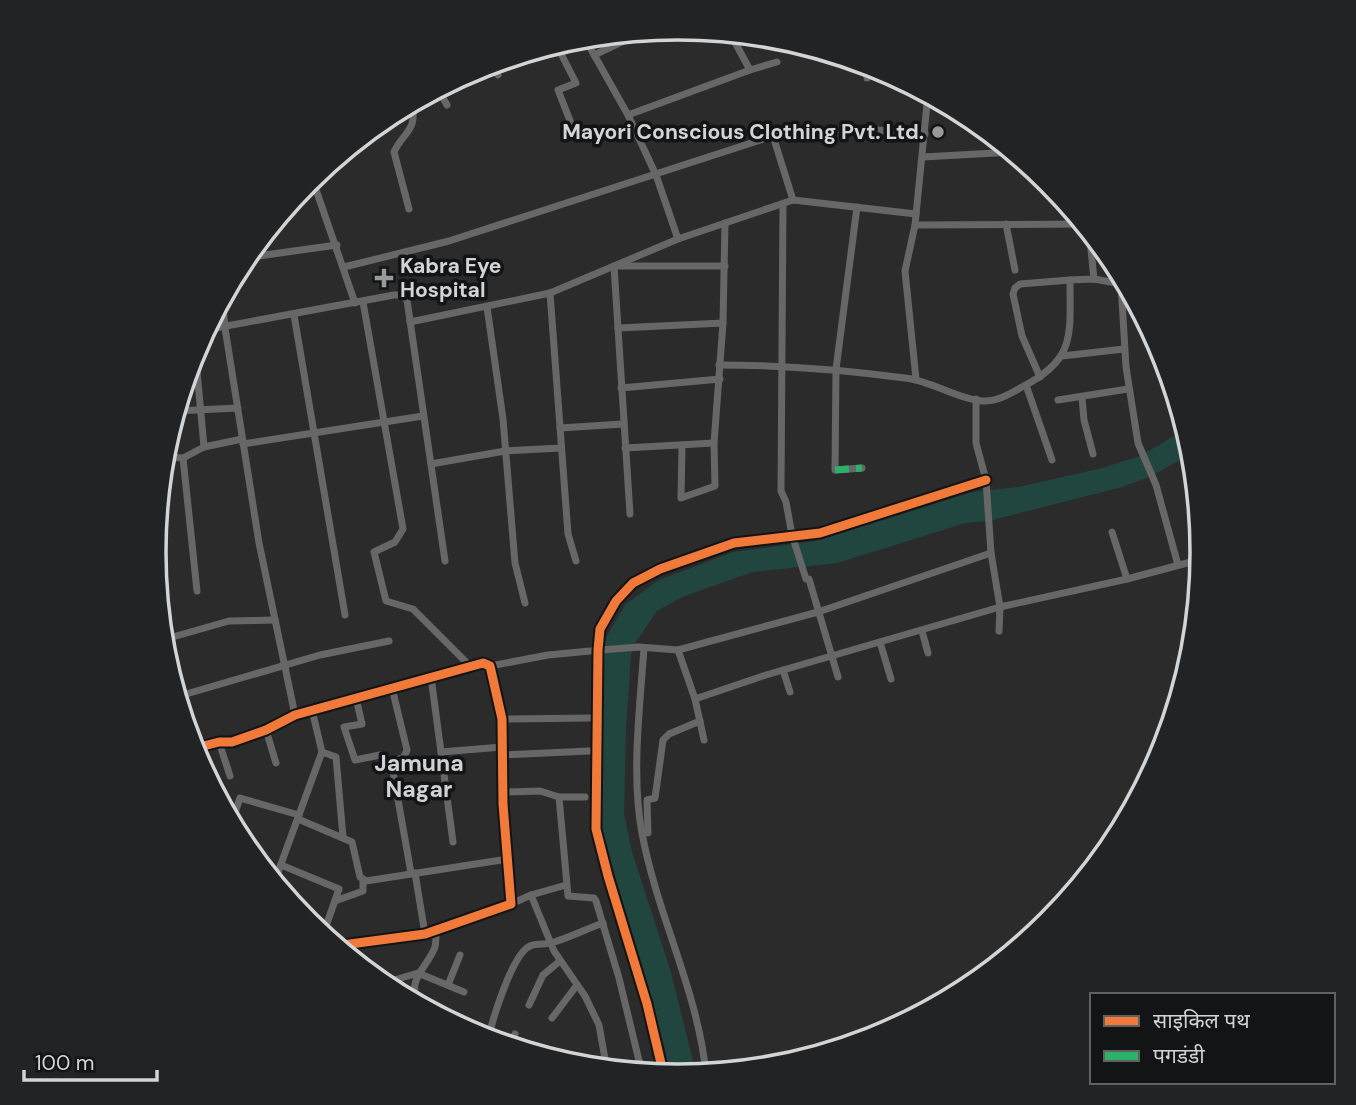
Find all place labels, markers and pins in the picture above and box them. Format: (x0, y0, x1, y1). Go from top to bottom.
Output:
place label: Mayori Conscious Clothing Pvt. Ltd. (562, 118, 924, 146)
marker: Mayori Conscious Clothing Pvt. Ltd. (930, 124, 946, 140)
place label: Kabra Eye Hospital (400, 252, 502, 304)
marker: Kabra Eye Hospital (374, 268, 394, 288)

